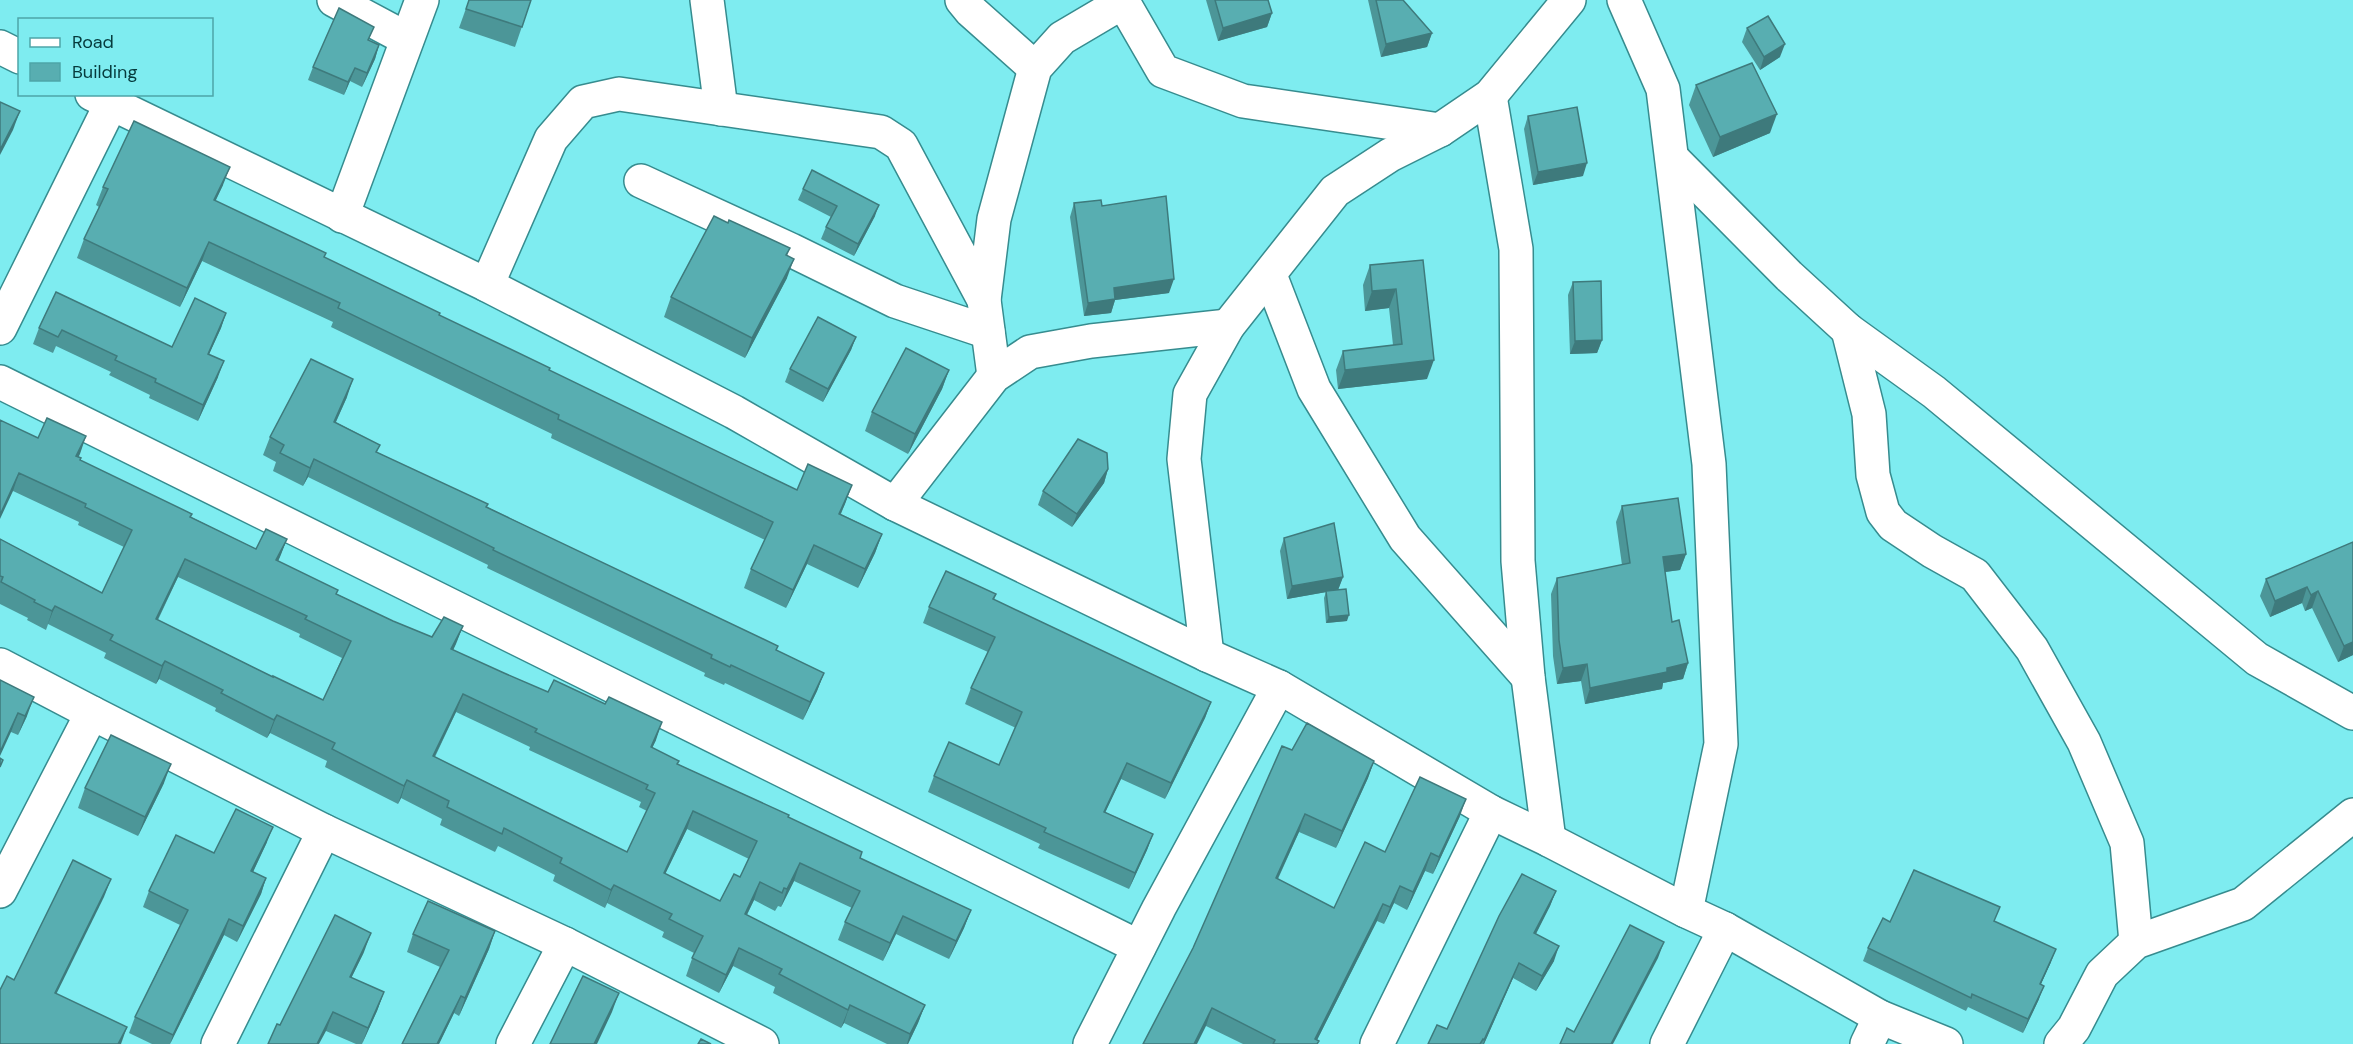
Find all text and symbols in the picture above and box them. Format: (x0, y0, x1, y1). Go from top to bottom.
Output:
legend (18, 18, 213, 96)
text: Road (72, 30, 114, 54)
text: Building (72, 60, 137, 84)

